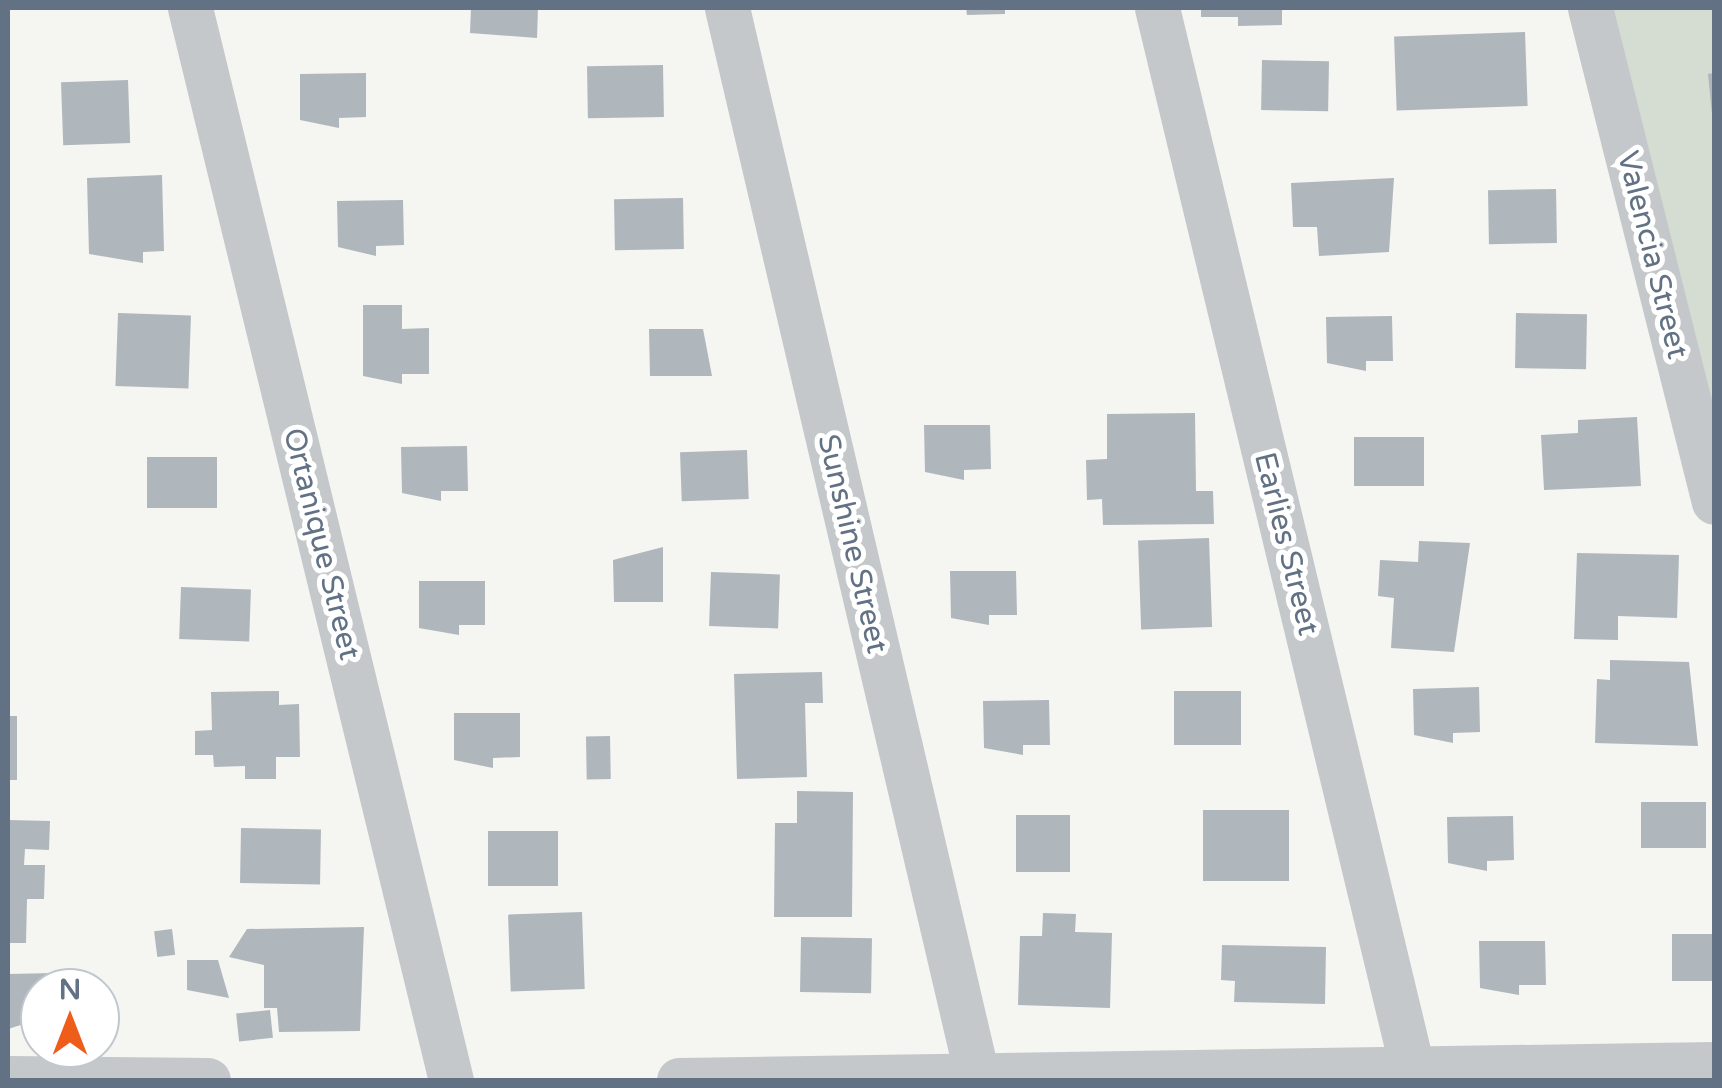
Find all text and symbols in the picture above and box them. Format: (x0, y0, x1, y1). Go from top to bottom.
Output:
street label: Valencia Street (1609, 147, 1695, 363)
street label: Ortanique Street (275, 424, 367, 664)
street label: Sunshine Street (809, 431, 895, 657)
street label: Earlies Street (1246, 449, 1326, 639)
north arrow (20, 968, 120, 1068)
text: N (59, 973, 81, 1007)

